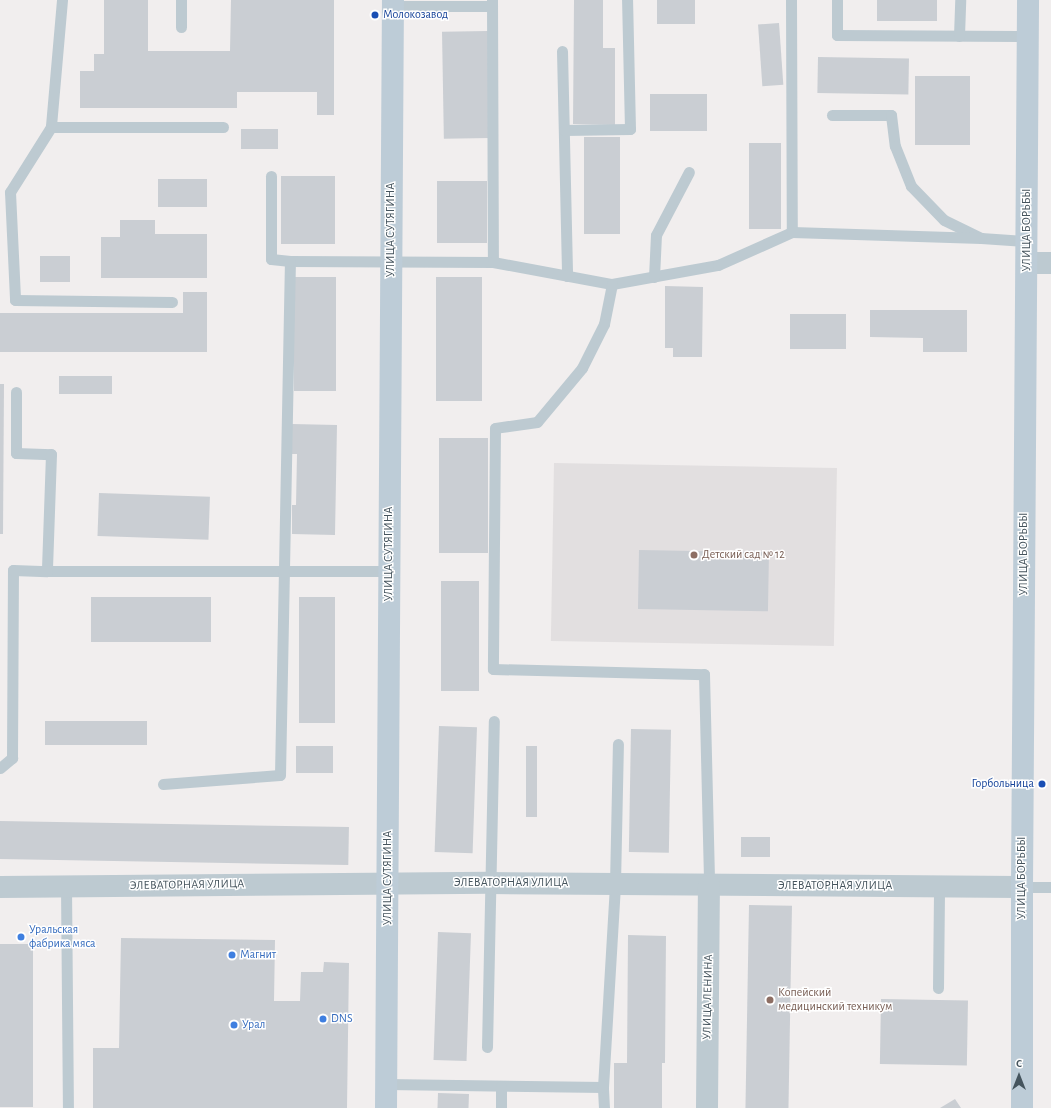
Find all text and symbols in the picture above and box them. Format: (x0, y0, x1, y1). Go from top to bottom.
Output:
place label: Молокозавод (383, 8, 448, 22)
marker: Молокозавод (370, 10, 380, 20)
street label: УЛИЦА СУТЯГИНА (384, 183, 398, 277)
street label: УЛИЦА БОРЬБЫ (1020, 188, 1034, 272)
street label: УЛИЦА СУТЯГИНА (382, 507, 396, 601)
street label: УЛИЦА БОРЬБЫ (1017, 512, 1031, 596)
place label: Детский сад № 12 (702, 548, 785, 562)
marker: Детский сад № 12 (689, 550, 699, 560)
place label: Горбольница (971, 777, 1034, 791)
marker: Горбольница (1037, 779, 1047, 789)
street label: УЛИЦА СУТЯГИНА (381, 831, 395, 925)
street label: УЛИЦА БОРЬБЫ (1015, 836, 1029, 920)
street label: ЭЛЕВАТОРНАЯ УЛИЦА (454, 876, 568, 890)
street label: ЭЛЕВАТОРНАЯ УЛИЦА (130, 877, 244, 893)
street label: ЭЛЕВАТОРНАЯ УЛИЦА (778, 879, 892, 893)
place label: Уральская фабрика мяса (29, 923, 96, 951)
marker: Уральская фабрика мяса (16, 932, 26, 942)
place label: Магнит (240, 948, 276, 962)
marker: Магнит (227, 950, 237, 960)
street label: УЛИЦА ЛЕНИНА (700, 954, 716, 1040)
place label: Копейский медицинский техникум (778, 986, 893, 1014)
marker: Копейский медицинский техникум (765, 995, 775, 1005)
place label: DNS (331, 1012, 353, 1026)
marker: DNS (318, 1014, 328, 1024)
place label: Урал (242, 1018, 265, 1032)
marker: Урал (229, 1020, 239, 1030)
north arrow (999, 1056, 1039, 1096)
text: С (1016, 1058, 1022, 1069)

